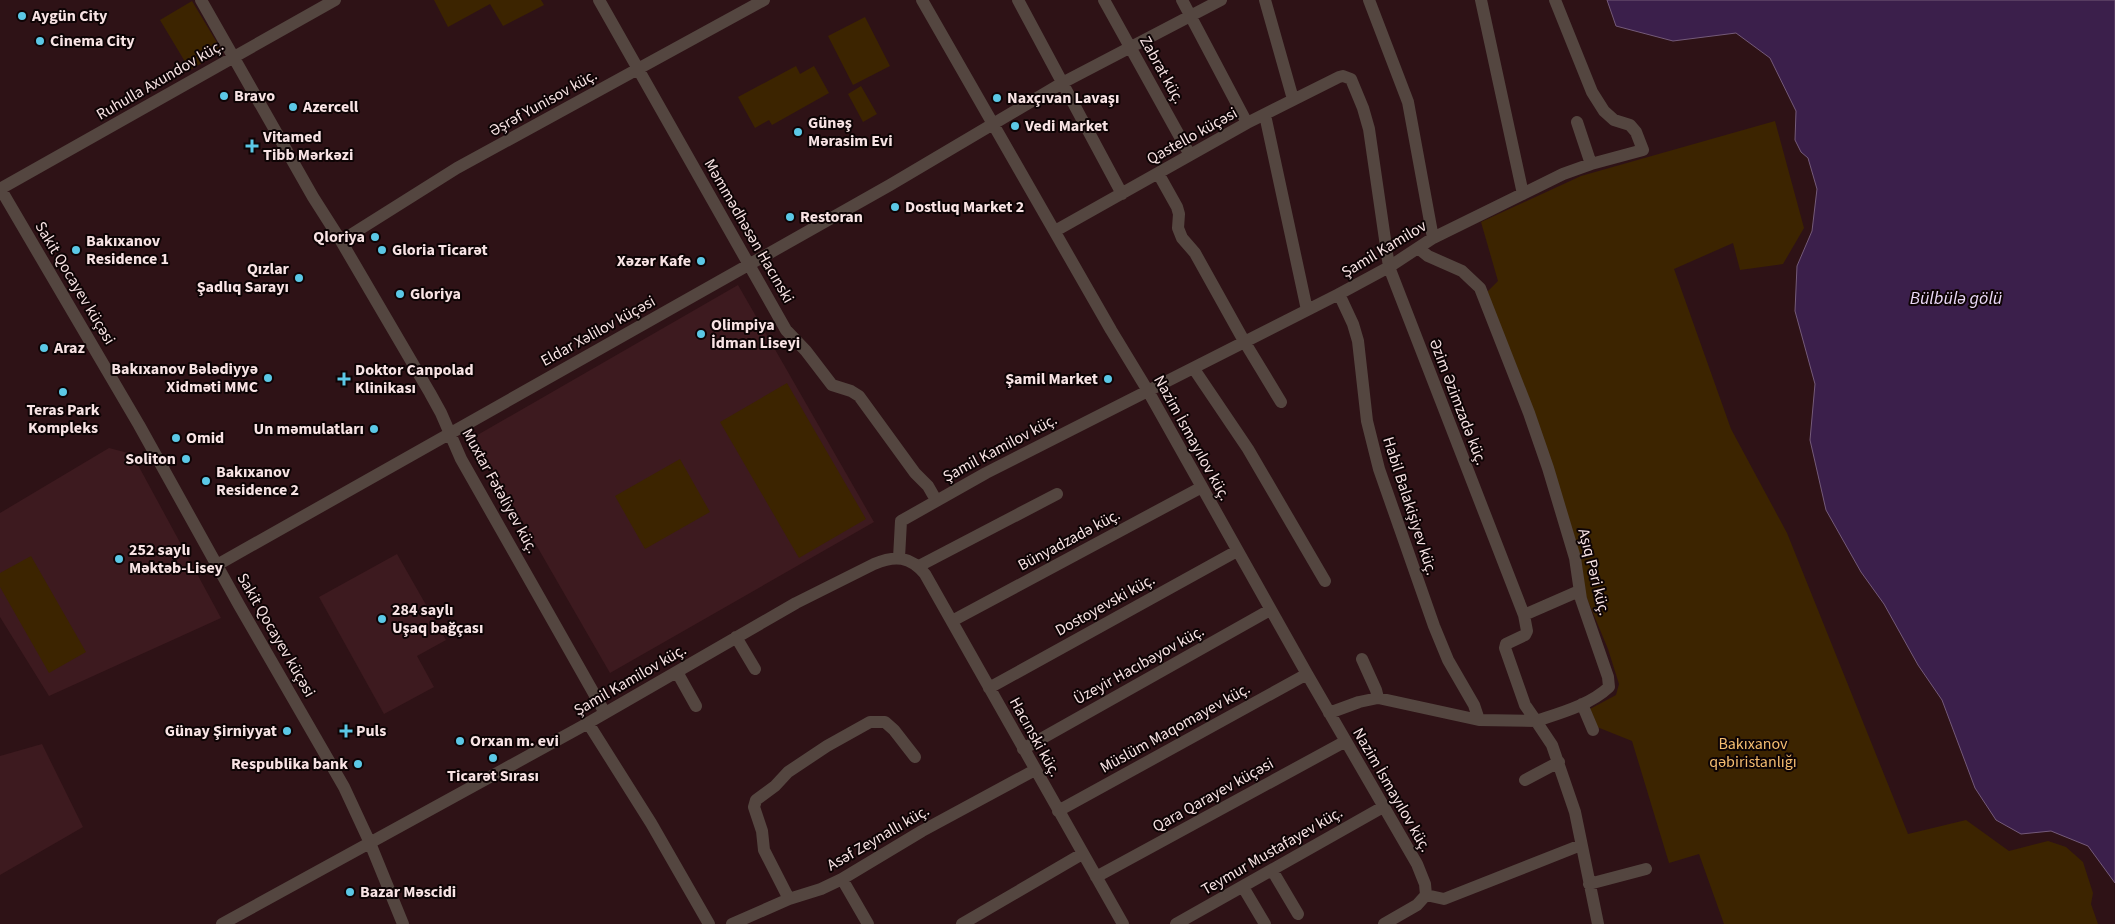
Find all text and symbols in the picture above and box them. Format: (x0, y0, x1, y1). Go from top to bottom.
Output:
place label: Aygün City (31, 5, 108, 27)
marker: Aygün City (16, 10, 28, 22)
place label: Cinema City (50, 30, 135, 52)
street label: Zabrat küç. (1134, 32, 1190, 108)
marker: Cinema City (34, 35, 46, 47)
street label: Ruhulla Axundov küç. (92, 35, 228, 125)
street label: Əşrəf Yunisov küç. (485, 64, 601, 142)
place label: Bravo (234, 85, 275, 107)
place label: Naxçıvan Lavaşı (1007, 87, 1119, 109)
marker: Bravo (218, 90, 230, 102)
marker: Naxçıvan Lavaşı (991, 92, 1003, 104)
place label: Azercell (302, 96, 359, 118)
marker: Azercell (287, 101, 299, 113)
street label: Qastello küçəsi (1143, 102, 1241, 170)
place label: Günəş Mərasim Evi (808, 112, 893, 152)
place label: Vedi Market (1024, 115, 1108, 137)
marker: Vedi Market (1009, 120, 1021, 132)
place label: Vitamed Tibb Mərkəzi (262, 126, 353, 166)
marker: Günəş Mərasim Evi (792, 126, 804, 138)
marker: Vitamed Tibb Mərkəzi (245, 139, 259, 153)
street label: Məmmədhəsən Hacınski (699, 155, 799, 307)
place label: Dostluq Market 2 (905, 196, 1024, 218)
marker: Dostluq Market 2 (889, 201, 901, 213)
place label: Restoran (800, 206, 863, 228)
marker: Restoran (784, 211, 796, 223)
street label: Şamil Kamilov (1337, 215, 1431, 283)
street label: Sakit Qocayev küçəsi (30, 217, 120, 349)
place label: Qloriya (313, 226, 365, 248)
place label: Bakıxanov Residence 1 (86, 230, 169, 270)
marker: Qloriya (369, 231, 381, 243)
place label: Gloria Ticarət (392, 239, 488, 261)
marker: Bakıxanov Residence 1 (70, 244, 82, 256)
marker: Gloria Ticarət (376, 244, 388, 256)
place label: Xəzər Kafe (617, 250, 691, 272)
marker: Xəzər Kafe (695, 255, 707, 267)
place label: Qızlar Şadlıq Sarayı (197, 258, 290, 298)
marker: Qızlar Şadlıq Sarayı (293, 272, 305, 284)
place label: Gloriya (410, 283, 461, 305)
water label: Bülbülə gölü (1910, 286, 2002, 311)
marker: Gloriya (394, 288, 406, 300)
street label: Eldar Xəlilov küçəsi (537, 290, 659, 372)
place label: Olimpiya İdman Liseyi (711, 314, 800, 354)
marker: Olimpiya İdman Liseyi (695, 328, 707, 340)
street label: Əzim Əzimzadə küç. (1424, 336, 1492, 468)
place label: Araz (53, 337, 85, 359)
marker: Araz (38, 342, 50, 354)
place label: Bakıxanov Bələdiyyə Xidməti MMC (111, 358, 258, 398)
place label: Doktor Canpolad Klinikası (355, 359, 474, 399)
place label: Şamil Market (1005, 368, 1098, 390)
street label: Nazim İsmayılov küç. (1148, 371, 1236, 505)
marker: Bakıxanov Bələdiyyə Xidməti MMC (262, 372, 274, 384)
marker: Doktor Canpolad Klinikası (337, 372, 351, 386)
marker: Şamil Market (1102, 373, 1114, 385)
marker: Teras Park Kompleks (57, 386, 69, 398)
place label: Teras Park Kompleks (26, 399, 100, 439)
street label: Şamil Kamilov küç. (939, 409, 1061, 487)
place label: Un məmulatları (254, 418, 364, 440)
marker: Un məmulatları (368, 423, 380, 435)
street label: Muxtar Fətəliyev küç. (457, 425, 543, 557)
place label: Omid (186, 427, 224, 449)
marker: Omid (170, 432, 182, 444)
street label: Habil Balakişiyev küç. (1377, 434, 1443, 578)
place label: Soliton (125, 448, 176, 470)
marker: Soliton (180, 453, 192, 465)
place label: Bakıxanov Residence 2 (216, 461, 299, 501)
marker: Bakıxanov Residence 2 (200, 475, 212, 487)
street label: Bünyadzadə küç. (1014, 504, 1124, 576)
street label: Aşıq Pəri küç. (1573, 526, 1615, 618)
place label: 252 saylı Məktəb-Lisey (129, 539, 224, 579)
marker: 252 saylı Məktəb-Lisey (113, 553, 125, 565)
street label: Dostoyevski küç. (1051, 568, 1159, 642)
street label: Sakit Qocayev küçəsi (231, 569, 321, 701)
place label: 284 saylı Uşaq bağçası (392, 599, 483, 639)
marker: 284 saylı Uşaq bağçası (376, 613, 388, 625)
street label: Üzeyir Hacıbəyov küç. (1070, 620, 1208, 710)
street label: Şamil Kamilov küç. (570, 639, 690, 721)
street label: Müslüm Maqomayev küç. (1096, 677, 1254, 779)
street label: Hacınski küç. (1004, 693, 1066, 781)
place label: Günay Şirniyyat (165, 720, 277, 742)
place label: Puls (356, 720, 386, 742)
street label: Nazim İsmayılov küç. (1347, 724, 1437, 856)
marker: Günay Şirniyyat (281, 725, 293, 737)
marker: Puls (340, 725, 352, 737)
place label: Orxan m. evi (470, 730, 559, 752)
park label: Bakıxanov qəbiristanlığı (1709, 733, 1797, 773)
marker: Orxan m. evi (454, 735, 466, 747)
marker: Ticarət Sırası (487, 752, 499, 764)
place label: Respublika bank (231, 753, 348, 775)
street label: Qara Qarayev küçəsi (1148, 753, 1278, 837)
marker: Respublika bank (352, 758, 364, 770)
place label: Ticarət Sırası (447, 765, 539, 787)
street label: Asəf Zeynallı küç. (823, 800, 933, 876)
street label: Teymur Mustafayev küç. (1197, 802, 1347, 900)
place label: Bazar Məscidi (360, 881, 456, 903)
marker: Bazar Məscidi (344, 886, 356, 898)

